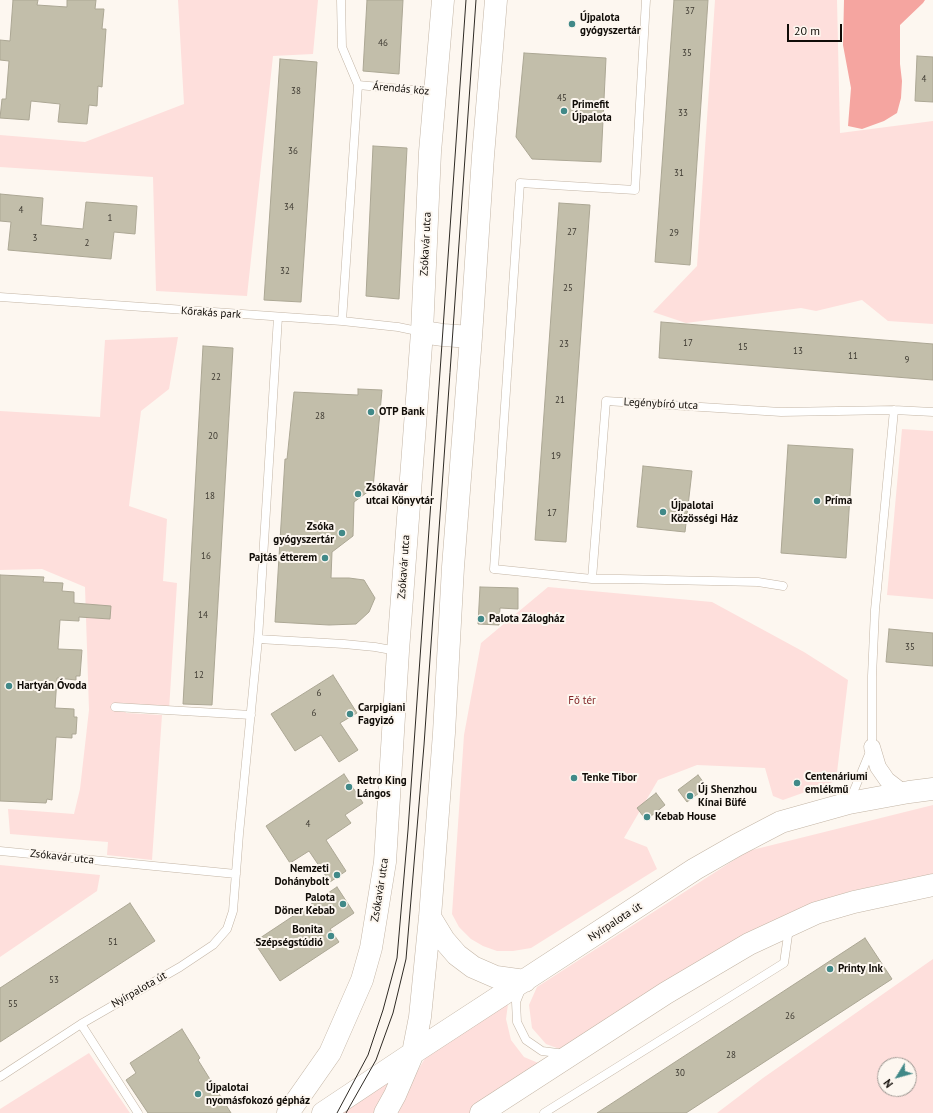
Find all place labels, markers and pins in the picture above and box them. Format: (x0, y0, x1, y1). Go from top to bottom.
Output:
place label: Újpalota gyógyszertár (580, 11, 641, 37)
marker: Újpalota gyógyszertár (567, 19, 577, 29)
place label: Primefit Újpalota (572, 98, 612, 124)
marker: Primefit Újpalota (559, 106, 569, 116)
place label: OTP Bank (379, 405, 425, 419)
marker: OTP Bank (366, 407, 376, 417)
place label: Zsókavár utcai Könyvtár (366, 481, 434, 507)
marker: Zsókavár utcai Könyvtár (353, 489, 363, 499)
place label: Príma (825, 494, 852, 508)
marker: Príma (812, 496, 822, 506)
place label: Újpalotai Közösségi Ház (671, 499, 738, 525)
marker: Újpalotai Közösségi Ház (658, 507, 668, 517)
place label: Zsóka gyógyszertár (273, 520, 334, 546)
marker: Zsóka gyógyszertár (337, 528, 347, 538)
place label: Pajtás étterem (249, 551, 317, 565)
marker: Pajtás étterem (320, 553, 330, 563)
place label: Palota Zálogház (489, 612, 565, 626)
marker: Palota Zálogház (476, 614, 486, 624)
place label: Hartyán Óvoda (17, 679, 87, 693)
marker: Hartyán Óvoda (4, 681, 14, 691)
place label: Carpigiani Fagyizó (358, 701, 406, 727)
marker: Carpigiani Fagyizó (345, 709, 355, 719)
place label: Centenáriumi emlékmű (805, 770, 868, 796)
place label: Tenke Tibor (582, 771, 637, 785)
marker: Tenke Tibor (569, 773, 579, 783)
place label: Retro King Lángos (357, 774, 407, 800)
marker: Centenáriumi emlékmű (792, 778, 802, 788)
marker: Retro King Lángos (344, 782, 354, 792)
place label: Új Shenzhou Kínai Büfé (698, 783, 757, 809)
marker: Új Shenzhou Kínai Büfé (685, 791, 695, 801)
place label: Kebab House (655, 810, 716, 824)
marker: Kebab House (642, 812, 652, 822)
place label: Nemzeti Dohánybolt (274, 862, 329, 888)
marker: Nemzeti Dohánybolt (332, 870, 342, 880)
place label: Palota Döner Kebab (275, 891, 335, 917)
marker: Palota Döner Kebab (338, 899, 348, 909)
place label: Bonita Szépségstúdió (255, 923, 323, 949)
marker: Bonita Szépségstúdió (326, 931, 336, 941)
place label: Printy Ink (838, 962, 883, 976)
marker: Printy Ink (825, 964, 835, 974)
place label: Újpalotai nyomásfokozó gépház (206, 1081, 310, 1107)
marker: Újpalotai nyomásfokozó gépház (193, 1089, 203, 1099)

